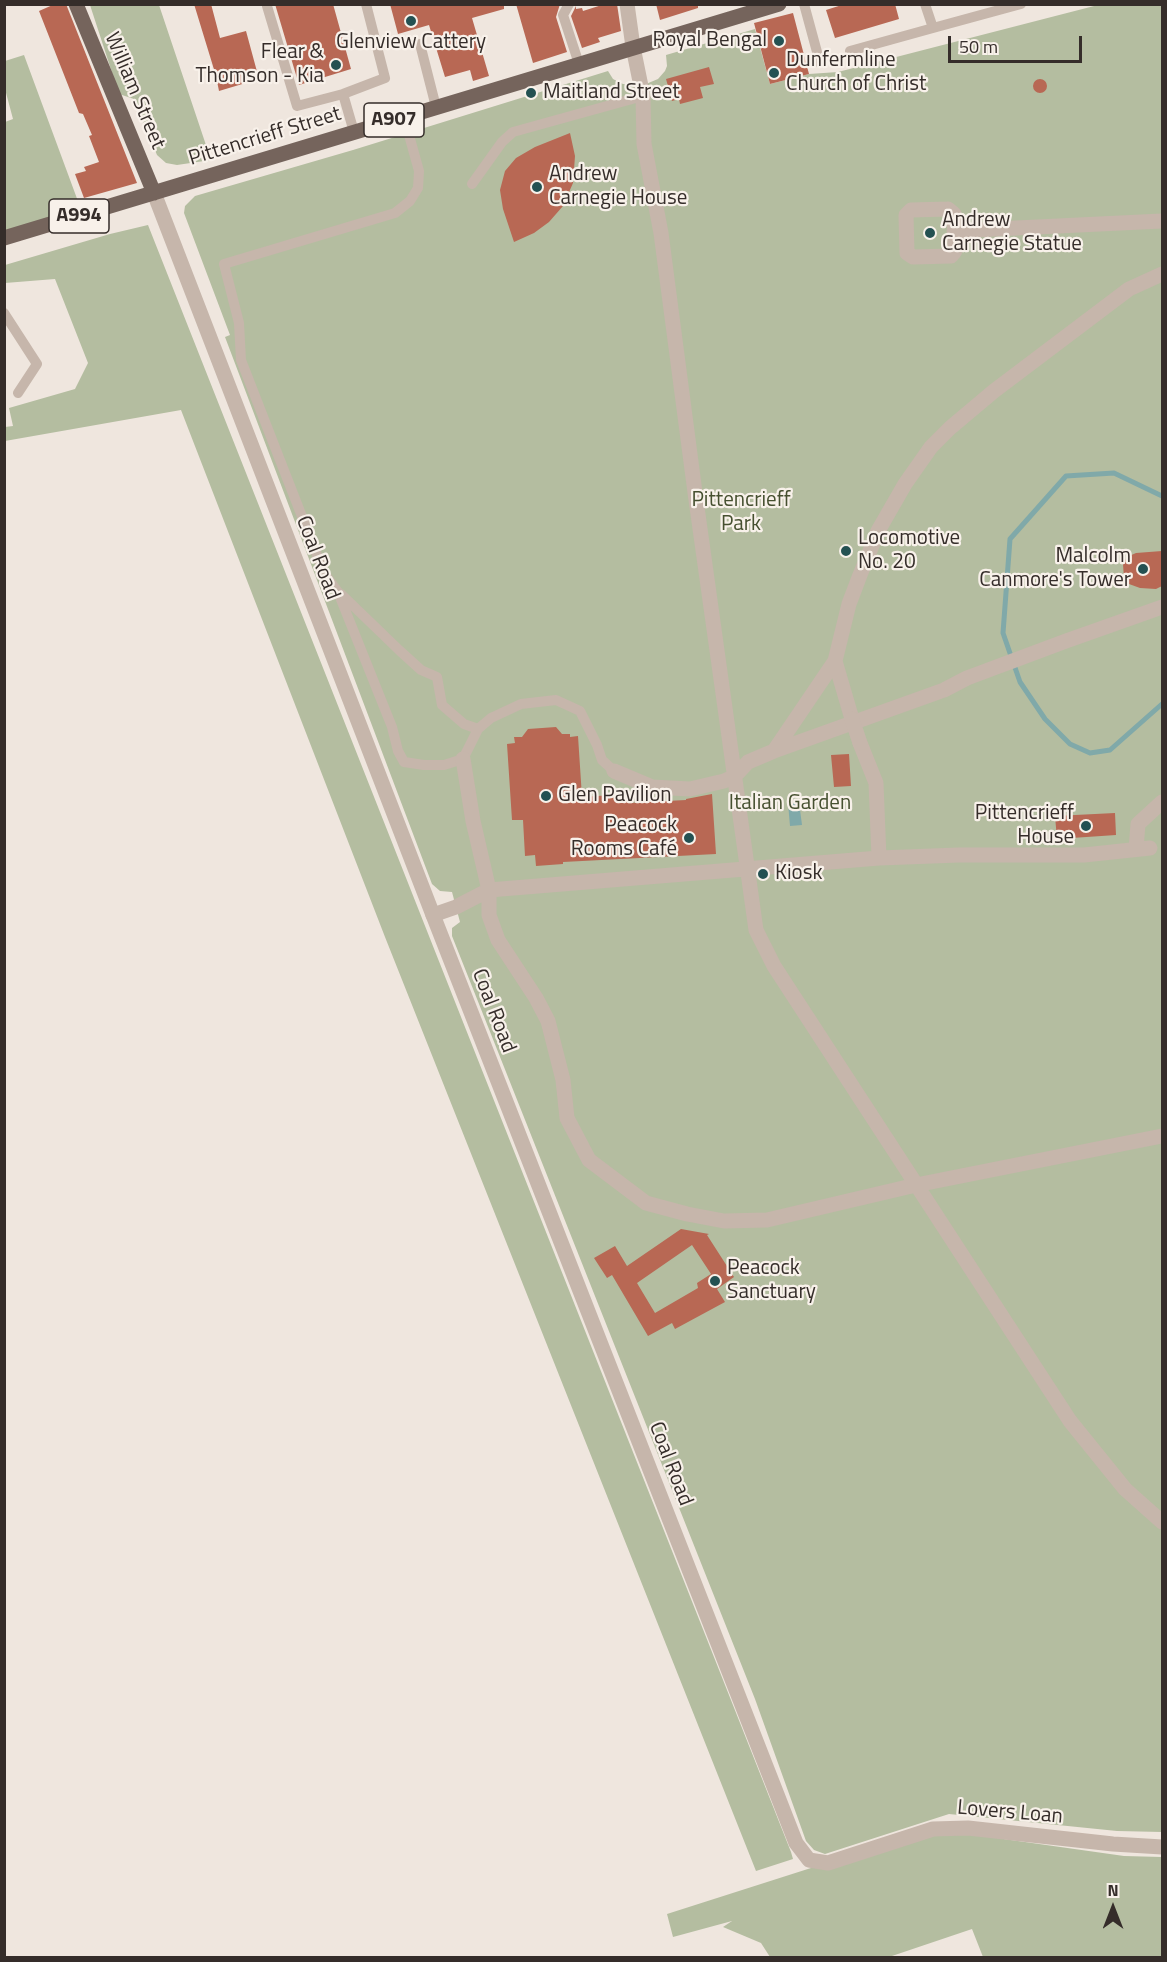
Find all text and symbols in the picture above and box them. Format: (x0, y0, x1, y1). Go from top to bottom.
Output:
marker: Glenview Cattery (404, 14, 418, 28)
scale bar (951, 24, 1084, 62)
place label: Royal Bengal (652, 28, 767, 54)
street label: William Street (98, 29, 170, 153)
place label: Glenview Cattery (336, 30, 486, 56)
text: 50 m (959, 33, 998, 60)
marker: Royal Bengal (772, 34, 786, 48)
place label: Flear & Thomson - Kia (195, 40, 324, 90)
place label: Dunfermline Church of Christ (786, 48, 926, 98)
marker: Flear & Thomson - Kia (329, 58, 343, 72)
marker: Dunfermline Church of Christ (767, 66, 781, 80)
place label: Maitland Street (543, 80, 680, 106)
marker: Maitland Street (524, 86, 538, 100)
street label: Pittencrieff Street (186, 102, 344, 172)
road number: A907 (364, 103, 424, 137)
place label: Andrew Carnegie House (549, 162, 687, 212)
marker: Andrew Carnegie House (530, 180, 544, 194)
road number: A994 (49, 199, 109, 233)
place label: Andrew Carnegie Statue (942, 208, 1082, 258)
marker: Andrew Carnegie Statue (923, 226, 937, 240)
park label: Pittencrieff Park (691, 488, 791, 538)
street label: Coal Road (290, 513, 344, 603)
place label: Locomotive No. 20 (858, 526, 960, 576)
marker: Locomotive No. 20 (839, 544, 853, 558)
place label: Malcolm Canmore's Tower (979, 544, 1131, 594)
marker: Malcolm Canmore's Tower (1136, 562, 1150, 576)
place label: Glen Pavilion (558, 783, 672, 809)
marker: Glen Pavilion (539, 789, 553, 803)
park label: Italian Garden (729, 791, 851, 817)
place label: Pittencrieff House (975, 801, 1074, 851)
place label: Peacock Rooms Café (571, 813, 677, 863)
marker: Pittencrieff House (1079, 819, 1093, 833)
marker: Peacock Rooms Café (682, 831, 696, 845)
place label: Kiosk (775, 861, 822, 887)
marker: Kiosk (756, 867, 770, 881)
street label: Coal Road (466, 966, 520, 1056)
place label: Peacock Sanctuary (727, 1256, 816, 1306)
marker: Peacock Sanctuary (708, 1274, 722, 1288)
street label: Coal Road (643, 1419, 697, 1509)
street label: Lovers Loan (956, 1796, 1064, 1830)
north arrow (1083, 1878, 1143, 1938)
text: N (1107, 1878, 1119, 1902)

